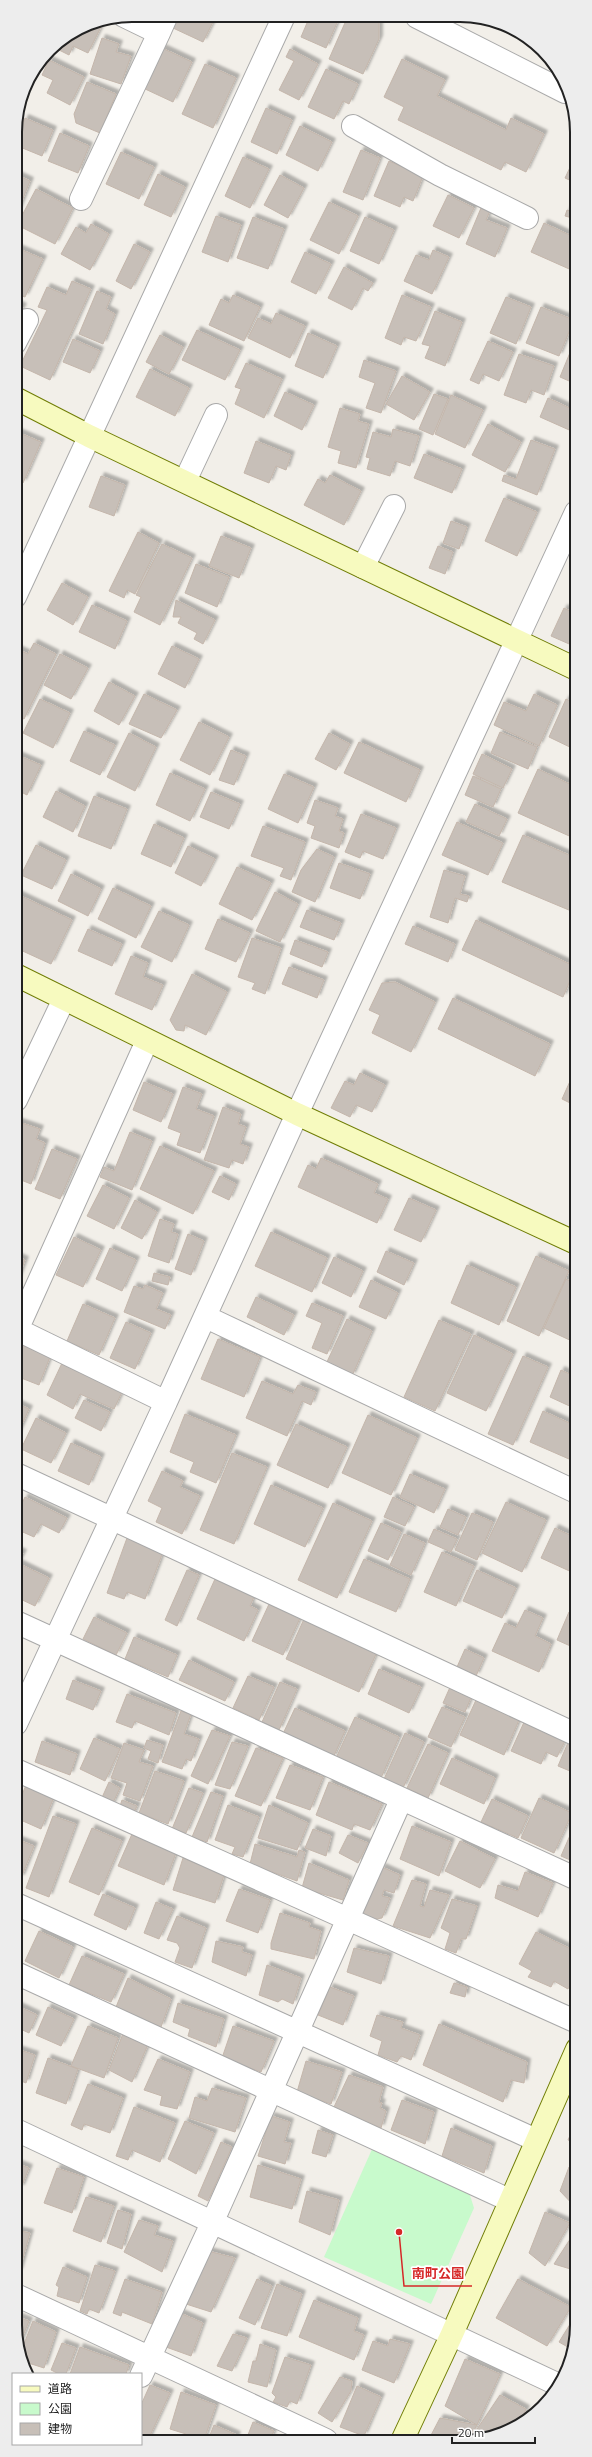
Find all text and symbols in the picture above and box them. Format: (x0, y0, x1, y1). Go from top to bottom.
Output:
callout: 南町公園 (404, 2261, 472, 2286)
text: 南町公園 (412, 2263, 464, 2283)
legend (12, 2373, 142, 2445)
text: 道路 (48, 2379, 72, 2398)
text: 公園 (48, 2399, 72, 2418)
text: 建物 (48, 2419, 72, 2438)
scale bar (452, 2419, 535, 2445)
text: 20 m (458, 2423, 484, 2442)

